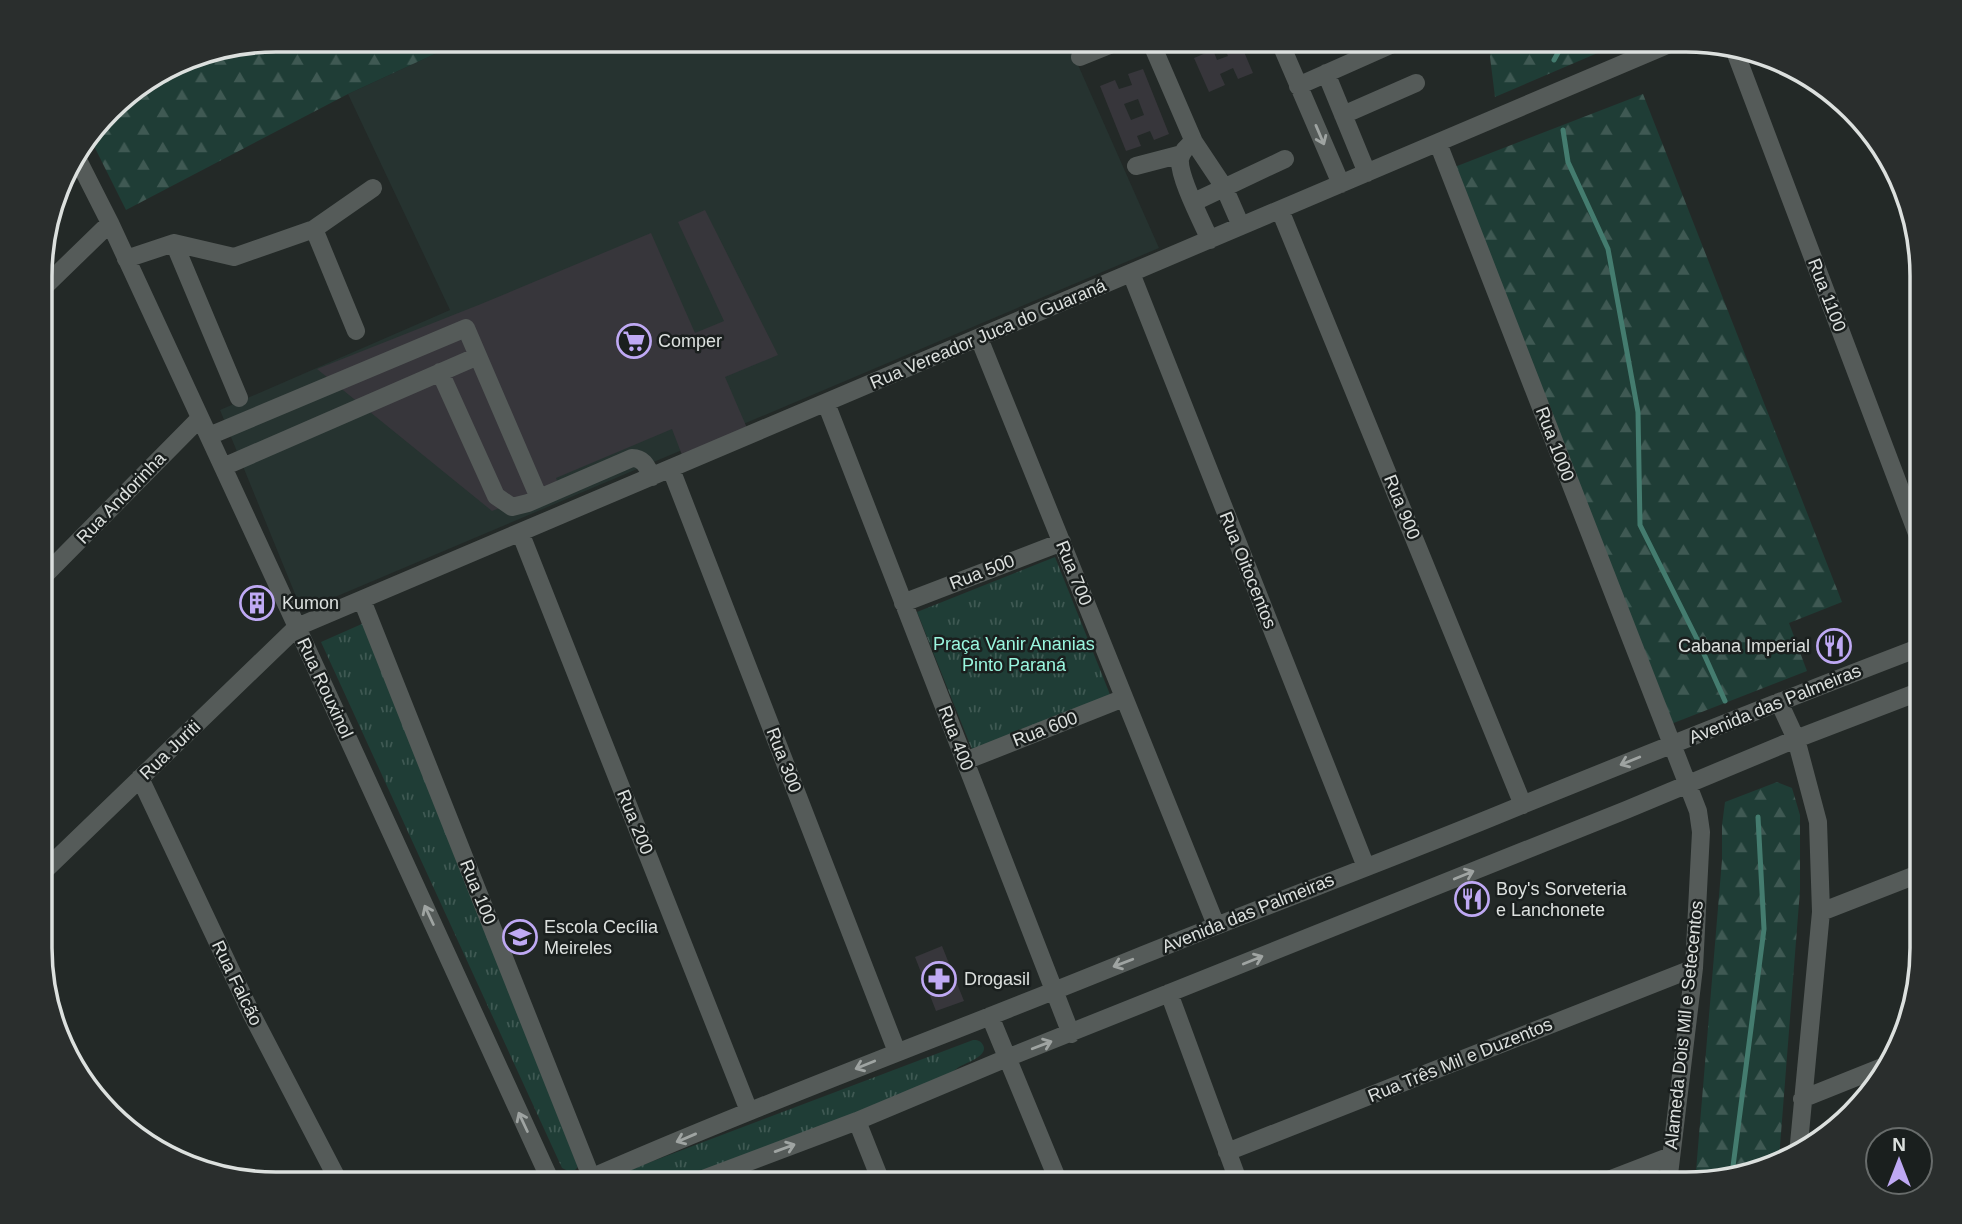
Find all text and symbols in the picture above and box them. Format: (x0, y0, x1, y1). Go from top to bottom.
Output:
one-way arrow (1314, 123, 1327, 145)
street label: Rua 1100 (1804, 256, 1850, 334)
street label: Rua Vereador Juca do Guaraná (867, 275, 1110, 393)
supermarket icon: Comper (615, 322, 653, 360)
place label: Comper (658, 331, 722, 351)
street label: Rua 1000 (1532, 404, 1578, 484)
street label: Rua Andorinha (72, 448, 170, 548)
street label: Rua 900 (1380, 472, 1424, 542)
street label: Rua Oitocentos (1215, 509, 1281, 631)
street label: Rua 700 (1052, 538, 1096, 608)
street label: Rua 500 (947, 550, 1017, 594)
building icon: Kumon (238, 584, 276, 622)
place label: Kumon (282, 593, 339, 613)
restaurant icon: Cabana Imperial (1815, 627, 1853, 665)
park label: Praça Vanir Ananias Pinto Paraná (933, 634, 1095, 675)
street label: Rua Rouxinol (293, 635, 357, 741)
place label: Cabana Imperial (1678, 636, 1810, 656)
street label: Avenida das Palmeiras (1686, 660, 1864, 748)
street label: Rua 400 (934, 703, 978, 773)
street label: Rua 600 (1010, 707, 1080, 751)
street label: Rua Juriti (136, 716, 204, 784)
street label: Rua 300 (762, 725, 806, 795)
one-way arrow (1619, 756, 1641, 769)
street label: Rua 200 (613, 787, 657, 857)
street label: Rua 100 (456, 857, 500, 927)
one-way arrow (1453, 867, 1474, 880)
street label: Avenida das Palmeiras (1159, 869, 1337, 957)
place label: Boy's Sorveteria e Lanchonete (1496, 879, 1627, 920)
restaurant icon: Boy's Sorveteria e Lanchonete (1453, 880, 1491, 918)
street label: Alameda Dois Mil e Setecentos (1661, 900, 1707, 1150)
one-way arrow (422, 905, 435, 926)
place label: Escola Cecília Meireles (544, 917, 659, 958)
school or university icon: Escola Cecília Meireles (501, 918, 539, 956)
street label: Rua Falcão (208, 937, 266, 1029)
one-way arrow (1242, 952, 1263, 965)
one-way arrow (1112, 958, 1134, 971)
pharmacy icon: Drogasil (920, 960, 958, 998)
place label: Drogasil (964, 969, 1030, 989)
street label: Rua Três Mil e Duzentos (1365, 1014, 1555, 1106)
one-way arrow (1031, 1038, 1053, 1050)
one-way arrow (855, 1059, 877, 1072)
one-way arrow (516, 1111, 529, 1132)
north arrow (1864, 1126, 1934, 1196)
one-way arrow (676, 1132, 698, 1145)
text: N (1892, 1134, 1906, 1155)
one-way arrow (774, 1140, 796, 1153)

